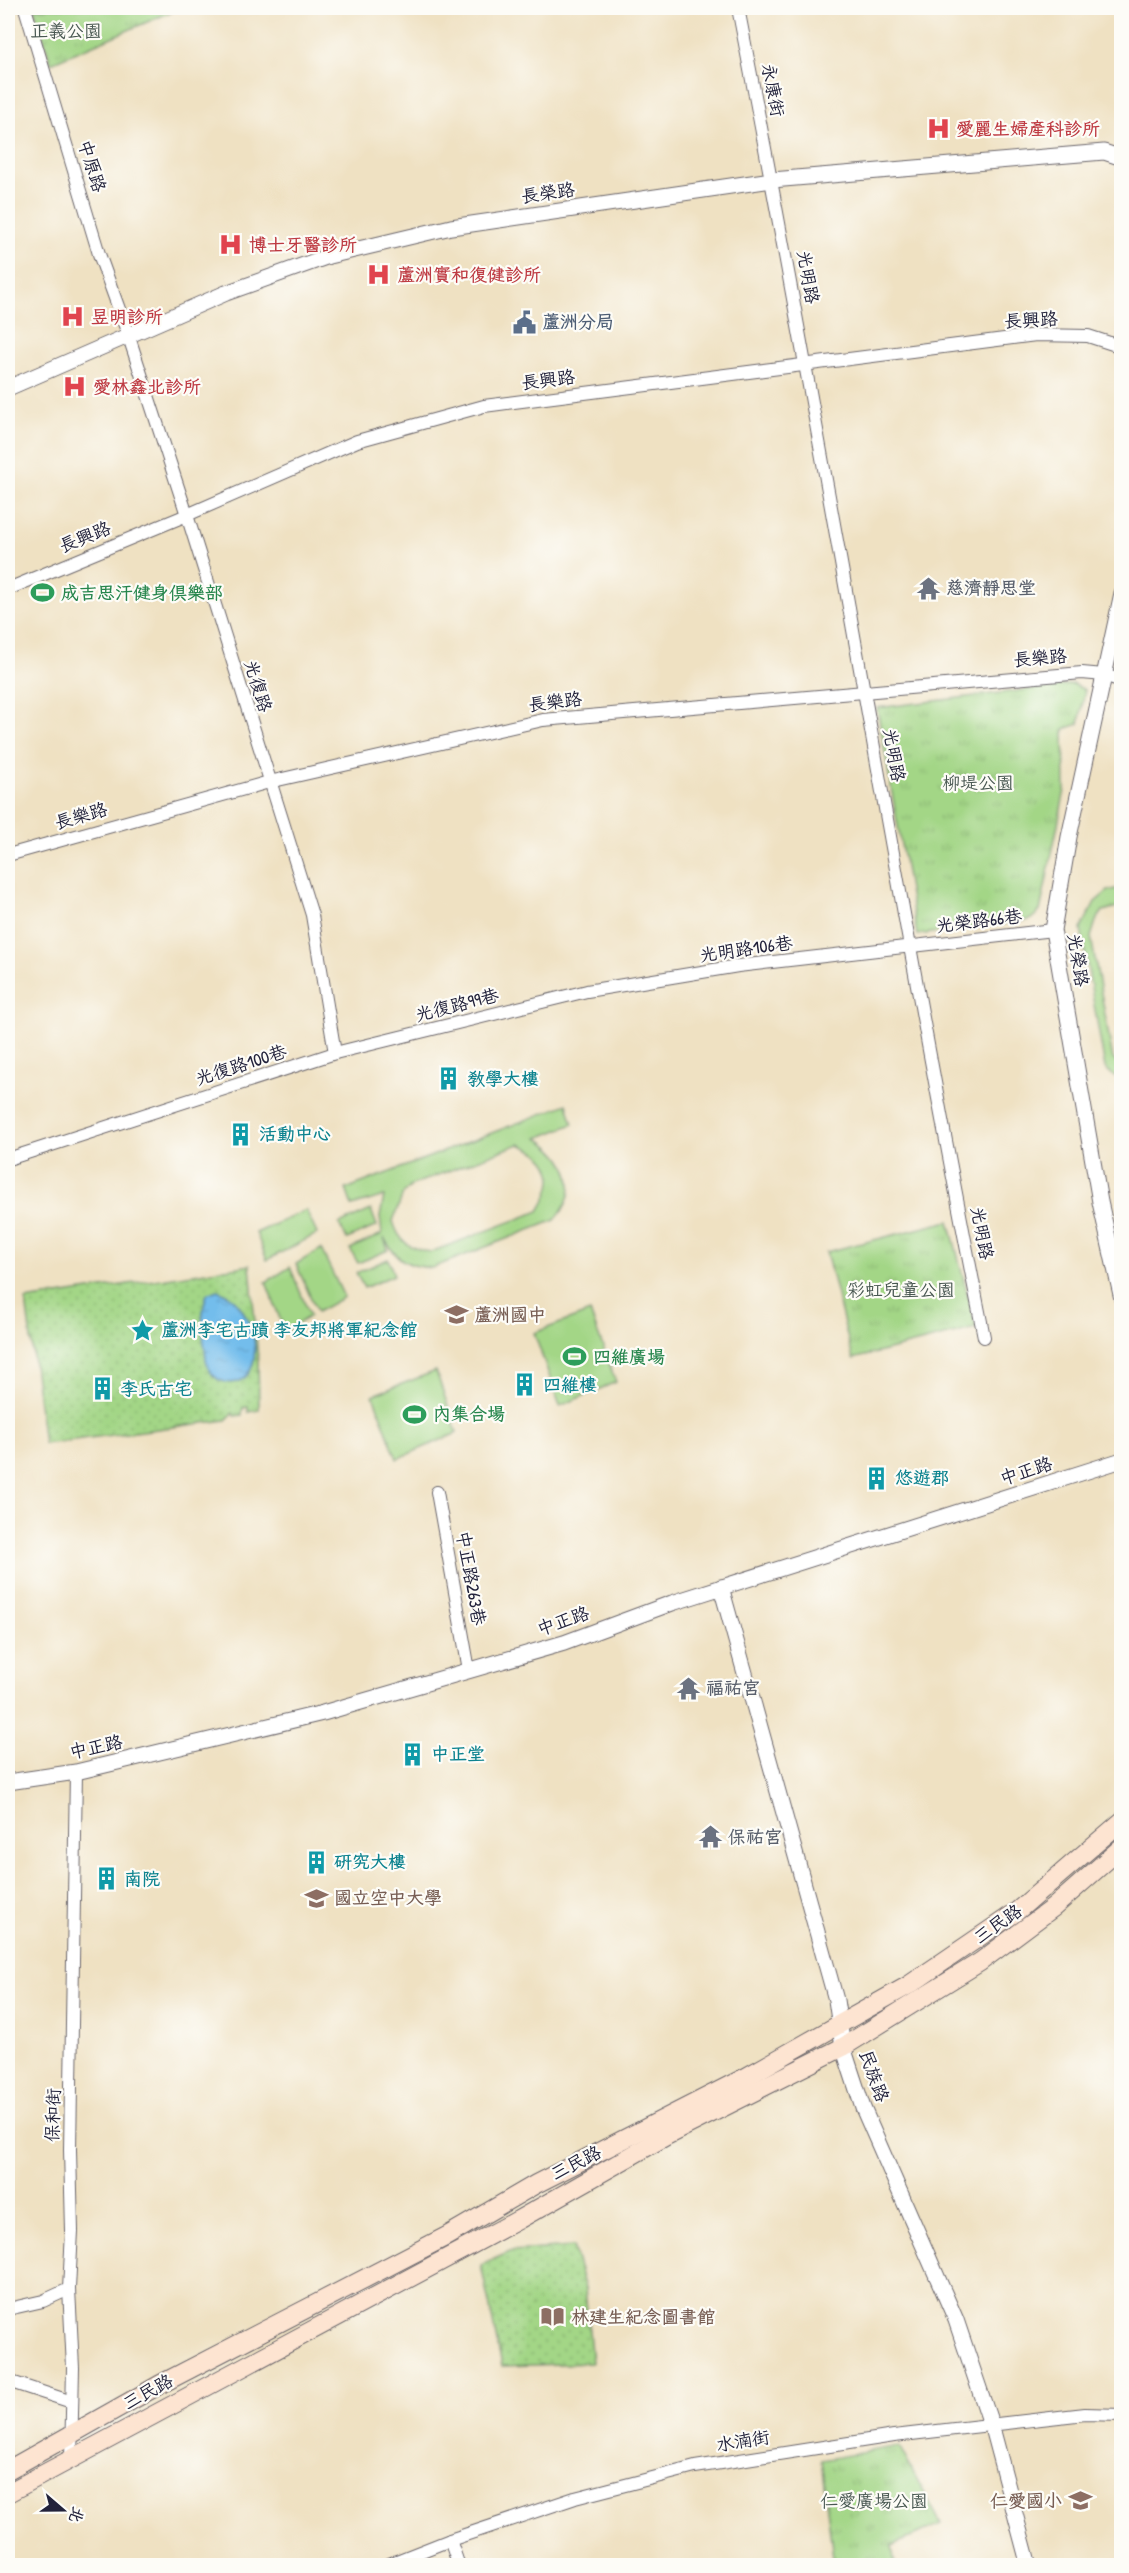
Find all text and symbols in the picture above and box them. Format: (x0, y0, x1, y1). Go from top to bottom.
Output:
park label: 正義公園 (30, 18, 102, 43)
street label: 永康街 (756, 61, 791, 119)
hospital icon: 愛麗生婦產科診所 (925, 116, 951, 142)
place label: 愛麗生婦產科診所 (956, 116, 1100, 141)
street label: 中原路 (73, 136, 112, 195)
street label: 長榮路 (519, 176, 576, 209)
hospital icon: 博士牙醫診所 (218, 232, 244, 258)
place label: 博士牙醫診所 (249, 232, 357, 257)
street label: 光明路 (791, 248, 825, 306)
hospital icon: 蘆洲實和復健診所 (366, 262, 392, 288)
place label: 蘆洲實和復健診所 (397, 262, 541, 287)
hospital icon: 昱明診所 (60, 304, 86, 330)
place label: 昱明診所 (91, 304, 163, 329)
street label: 長興路 (1003, 306, 1059, 333)
public building icon: 蘆洲分局 (511, 309, 537, 335)
place label: 蘆洲分局 (542, 309, 614, 334)
street label: 長興路 (520, 364, 576, 395)
hospital icon: 愛林鑫北診所 (62, 374, 88, 400)
place label: 愛林鑫北診所 (93, 374, 201, 399)
street label: 長興路 (55, 515, 115, 558)
temple icon: 慈濟靜思堂 (915, 575, 941, 601)
place label: 慈濟靜思堂 (946, 575, 1036, 600)
sports icon: 成吉思汗健身俱樂部 (30, 580, 56, 606)
place label: 成吉思汗健身俱樂部 (61, 580, 223, 605)
street label: 長樂路 (1012, 643, 1068, 672)
street label: 光復路 (239, 656, 278, 715)
street label: 長樂路 (527, 686, 583, 717)
street label: 光明路 (877, 726, 911, 784)
park label: 柳堤公園 (942, 770, 1014, 795)
street label: 長樂路 (51, 796, 110, 835)
street label: 光榮路66巷 (935, 903, 1023, 938)
street label: 光明路106巷 (698, 930, 794, 967)
street label: 光榮路 (1062, 931, 1095, 989)
street label: 光復路99巷 (413, 982, 501, 1027)
street label: 光復路100巷 (192, 1038, 290, 1091)
building icon: 教學大樓 (436, 1066, 462, 1092)
place label: 教學大樓 (467, 1066, 539, 1091)
building icon: 活動中心 (228, 1121, 254, 1147)
place label: 活動中心 (259, 1121, 331, 1146)
street label: 光明路 (965, 1204, 1000, 1262)
park label: 彩虹兒童公園 (847, 1277, 955, 1302)
school or university icon: 蘆洲國中 (443, 1302, 469, 1328)
place label: 蘆洲國中 (474, 1302, 546, 1327)
place icon: 蘆洲李宅古蹟 李友邦將軍紀念館 (130, 1317, 156, 1343)
place label: 蘆洲李宅古蹟 李友邦將軍紀念館 (161, 1317, 417, 1342)
sports icon: 四維廣場 (562, 1344, 588, 1370)
place label: 四維廣場 (593, 1344, 665, 1369)
building icon: 四維樓 (512, 1372, 538, 1398)
place label: 四維樓 (543, 1372, 597, 1397)
building icon: 李氏古宅 (89, 1376, 115, 1402)
place label: 李氏古宅 (120, 1376, 192, 1401)
sports icon: 內集合場 (402, 1401, 428, 1427)
place label: 內集合場 (433, 1401, 505, 1426)
street label: 中正路 (996, 1450, 1055, 1491)
building icon: 悠遊郡 (864, 1465, 890, 1491)
place label: 悠遊郡 (895, 1465, 949, 1490)
street label: 中正路263巷 (451, 1529, 492, 1627)
street label: 中正路 (533, 1600, 592, 1641)
temple icon: 福祐宮 (675, 1675, 701, 1701)
place label: 福祐宮 (706, 1675, 760, 1700)
street label: 中正路 (67, 1729, 125, 1764)
building icon: 中正堂 (400, 1741, 426, 1767)
place label: 中正堂 (431, 1741, 485, 1766)
temple icon: 保祐宮 (697, 1824, 723, 1850)
place label: 保祐宮 (728, 1824, 782, 1849)
building icon: 研究大樓 (303, 1849, 329, 1875)
place label: 研究大樓 (334, 1849, 406, 1874)
building icon: 南院 (93, 1866, 119, 1892)
place label: 南院 (124, 1866, 160, 1891)
school or university icon: 國立空中大學 (303, 1885, 329, 1911)
place label: 國立空中大學 (334, 1885, 442, 1910)
street label: 三民路 (968, 1898, 1027, 1949)
street label: 民族路 (853, 2046, 895, 2105)
street label: 保和街 (39, 2088, 66, 2142)
street label: 三民路 (546, 2139, 606, 2186)
library icon: 林建生紀念圖書館 (540, 2304, 566, 2330)
place label: 林建生紀念圖書館 (571, 2304, 715, 2329)
street label: 三民路 (118, 2368, 177, 2416)
street label: 水湳街 (714, 2424, 772, 2457)
north arrow (33, 2480, 93, 2540)
park label: 仁愛廣場公園 (820, 2488, 928, 2513)
place label: 仁愛國小 (990, 2488, 1062, 2513)
school or university icon: 仁愛國小 (1067, 2488, 1093, 2514)
text: 北 (64, 2504, 90, 2526)

